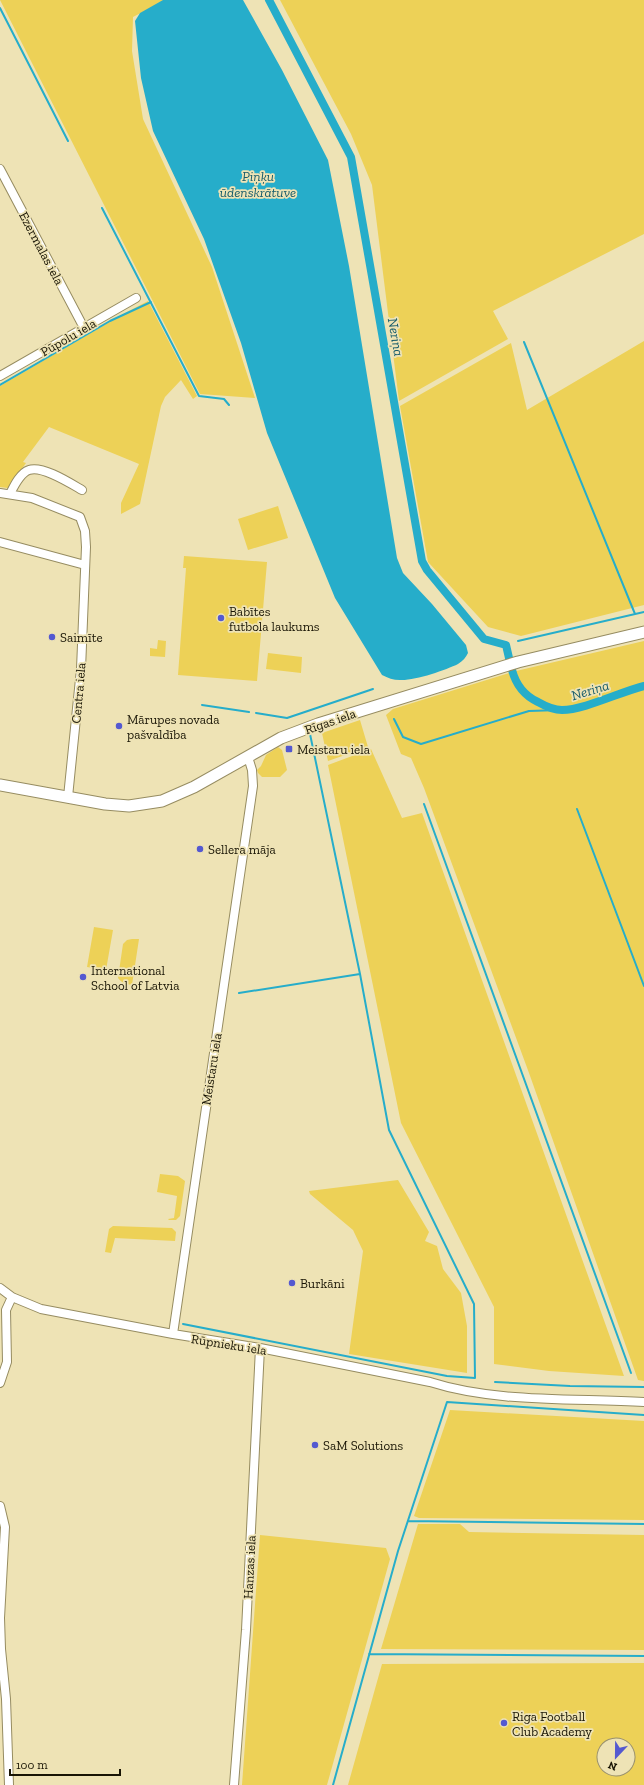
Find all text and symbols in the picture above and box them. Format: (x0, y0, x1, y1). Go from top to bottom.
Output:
water label: Piņķu ūdenskrātuve (220, 168, 296, 201)
street label: Ezermalas iela (16, 209, 67, 288)
street label: Pūpolu iela (38, 315, 99, 359)
water label: Neriņa (384, 317, 407, 358)
place label: Babītes futbola laukums (229, 604, 320, 634)
marker: Babītes futbola laukums (216, 613, 226, 623)
place label: Saimīte (60, 630, 103, 645)
marker: Saimīte (47, 632, 57, 642)
street label: Centra iela (68, 661, 89, 724)
water label: Neriņa (569, 677, 611, 704)
street label: Rīgas iela (303, 705, 358, 737)
place label: Mārupes novada pašvaldība (127, 712, 220, 742)
marker: Mārupes novada pašvaldība (114, 721, 124, 731)
place label: Meistaru iela (297, 742, 371, 757)
marker: Meistaru iela (284, 744, 294, 754)
place label: Sellera māja (208, 842, 277, 858)
marker: Sellera māja (195, 844, 205, 854)
place label: International School of Latvia (91, 963, 180, 993)
marker: International School of Latvia (78, 972, 88, 982)
street label: Meistaru iela (198, 1031, 225, 1106)
place label: Burkāni (300, 1276, 345, 1291)
marker: Burkāni (287, 1278, 297, 1288)
street label: Rūpnieku iela (190, 1331, 268, 1358)
place label: SaM Solutions (323, 1438, 404, 1453)
marker: SaM Solutions (310, 1440, 320, 1450)
street label: Hanzas iela (240, 1534, 259, 1599)
place label: Riga Football Club Academy (512, 1709, 592, 1739)
marker: Riga Football Club Academy (499, 1718, 509, 1728)
north arrow (596, 1737, 636, 1777)
scale bar (10, 1751, 120, 1777)
text: 100 m (16, 1758, 48, 1772)
text: N (606, 1758, 619, 1773)

